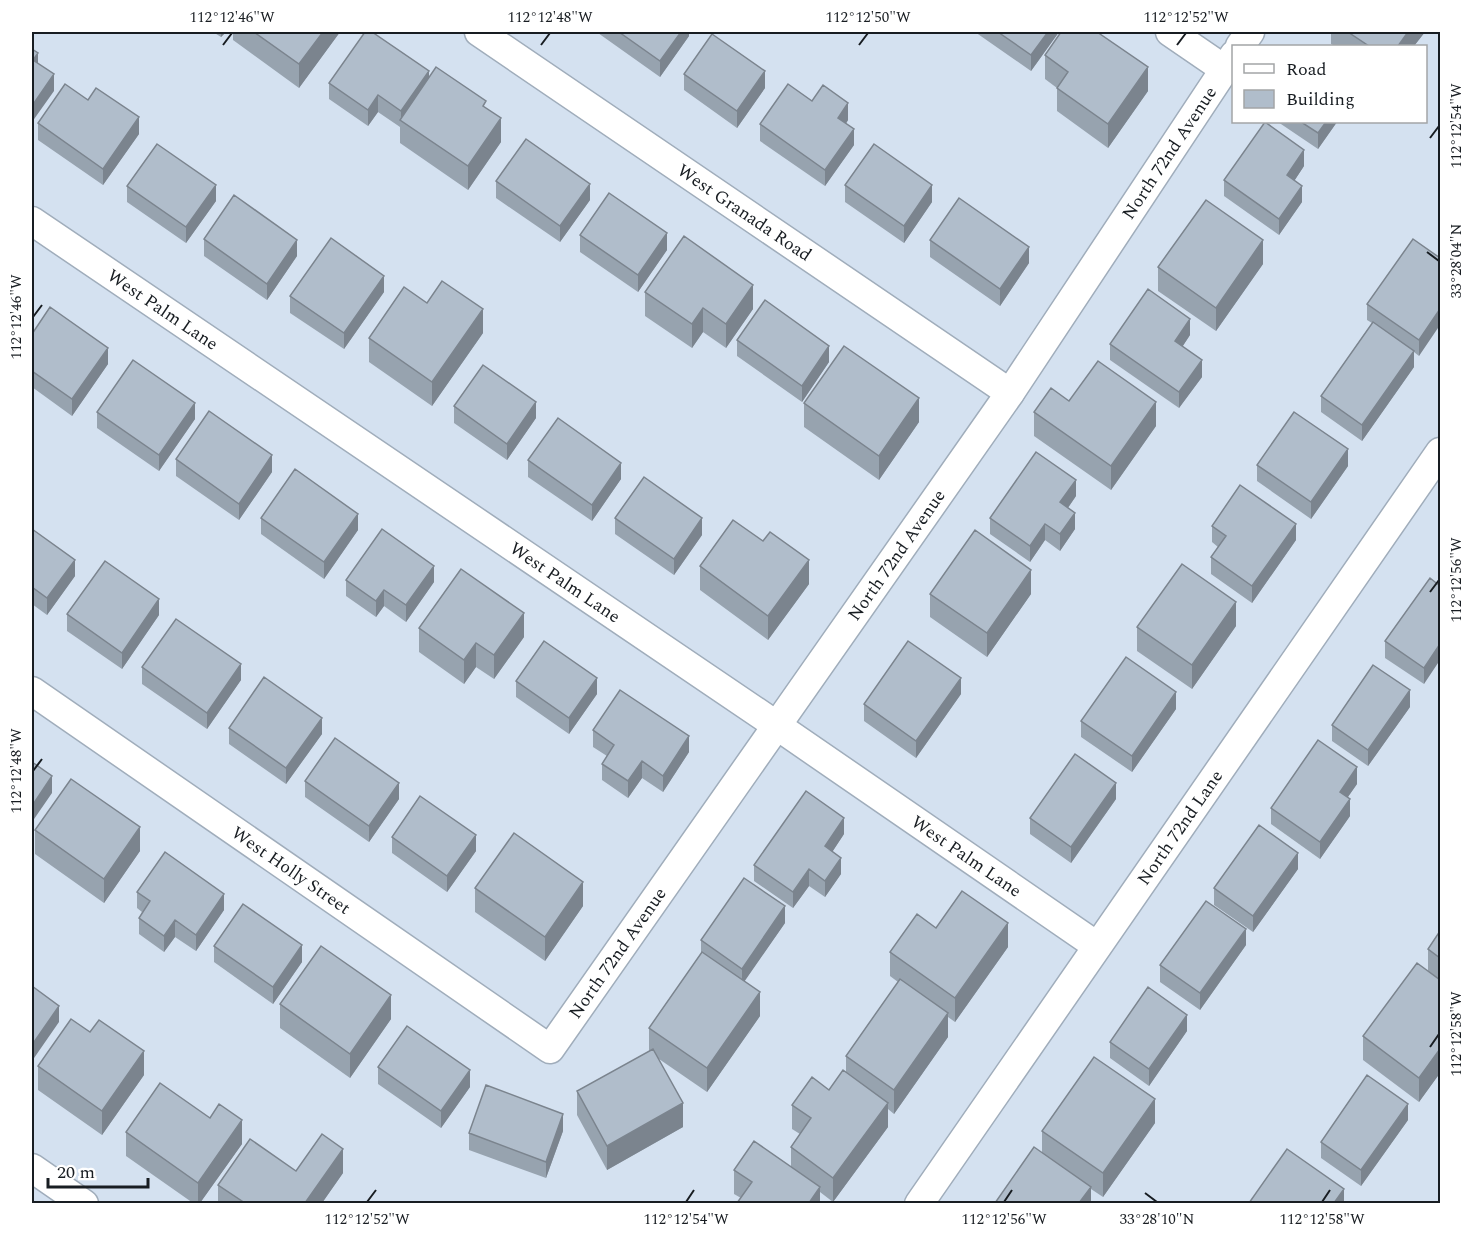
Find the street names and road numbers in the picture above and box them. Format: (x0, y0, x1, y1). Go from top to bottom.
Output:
street label: North 72nd Avenue (1115, 81, 1224, 225)
street label: West Granada Road (671, 157, 817, 268)
street label: West Palm Lane (102, 263, 224, 357)
street label: North 72nd Avenue (841, 484, 952, 627)
street label: West Palm Lane (504, 535, 626, 630)
street label: North 72nd Lane (1131, 765, 1230, 891)
street label: West Palm Lane (905, 809, 1027, 904)
street label: West Holly Street (226, 820, 356, 921)
street label: North 72nd Avenue (562, 882, 673, 1024)

